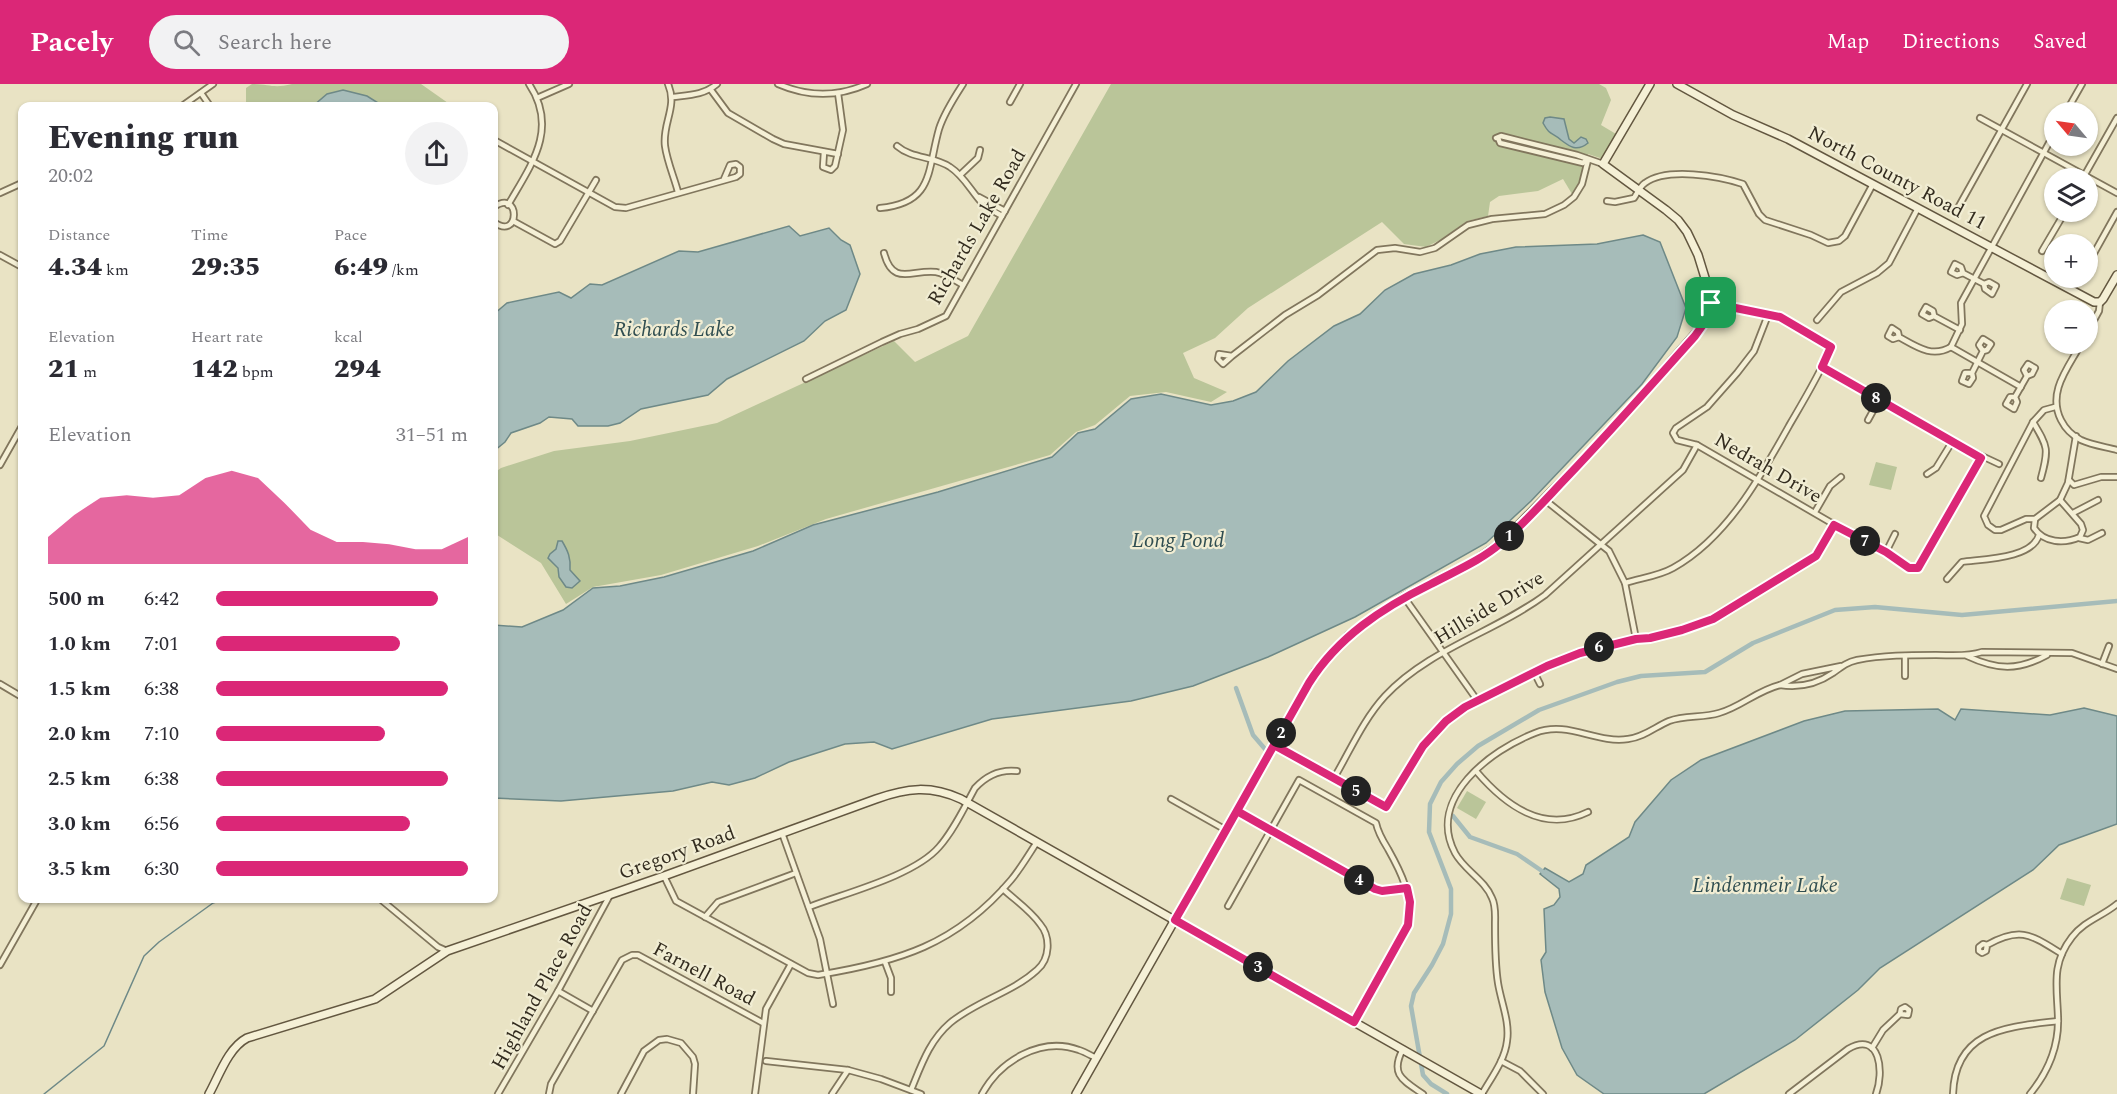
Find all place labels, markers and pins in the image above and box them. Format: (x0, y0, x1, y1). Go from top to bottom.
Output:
pin (1685, 277, 1736, 328)
pin: 8 (1861, 383, 1891, 413)
pin: 1 (1494, 521, 1524, 551)
pin: 7 (1850, 526, 1880, 556)
pin: 6 (1584, 632, 1614, 662)
pin: 2 (1266, 718, 1296, 748)
pin: 5 (1341, 776, 1371, 806)
pin: 4 (1344, 865, 1374, 895)
pin: 3 (1243, 952, 1273, 982)

